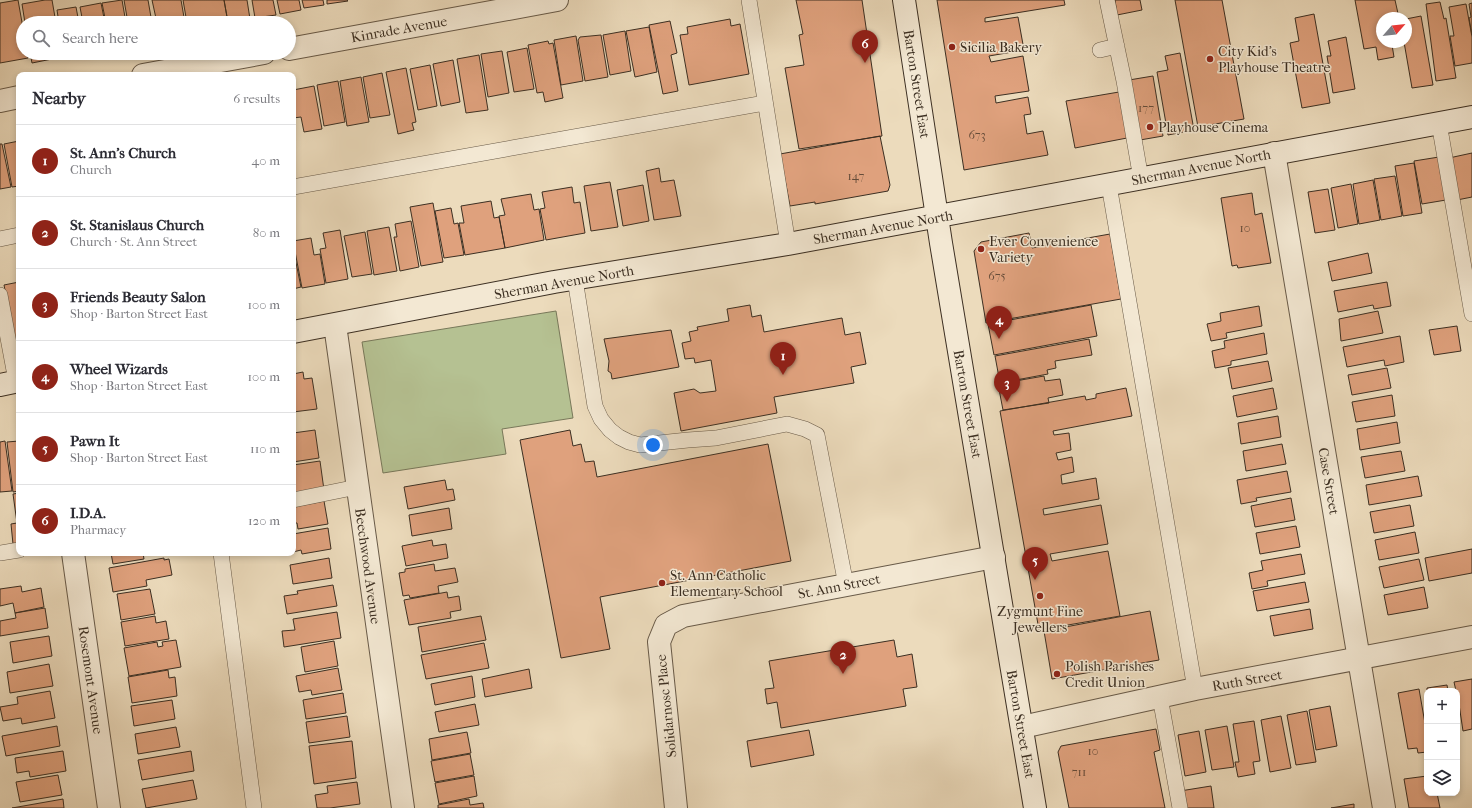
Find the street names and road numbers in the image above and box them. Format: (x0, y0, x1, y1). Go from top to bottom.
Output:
street label: Kinrade Avenue (350, 13, 449, 46)
street label: Barton Street East (900, 28, 933, 140)
street label: Sherman Avenue North (1130, 146, 1272, 189)
street label: Sherman Avenue North (812, 207, 954, 248)
street label: Sherman Avenue North (493, 262, 635, 303)
street label: Barton Street East (950, 349, 985, 460)
street label: Case Street (1314, 446, 1343, 516)
street label: Beechwood Avenue (351, 507, 384, 625)
street label: St. Ann Street (797, 570, 882, 603)
street label: Rosemont Avenue (75, 625, 107, 735)
street label: Solidarnosc Place (653, 653, 680, 758)
street label: Ruth Street (1211, 666, 1283, 695)
street label: Barton Street East (1003, 669, 1038, 780)

